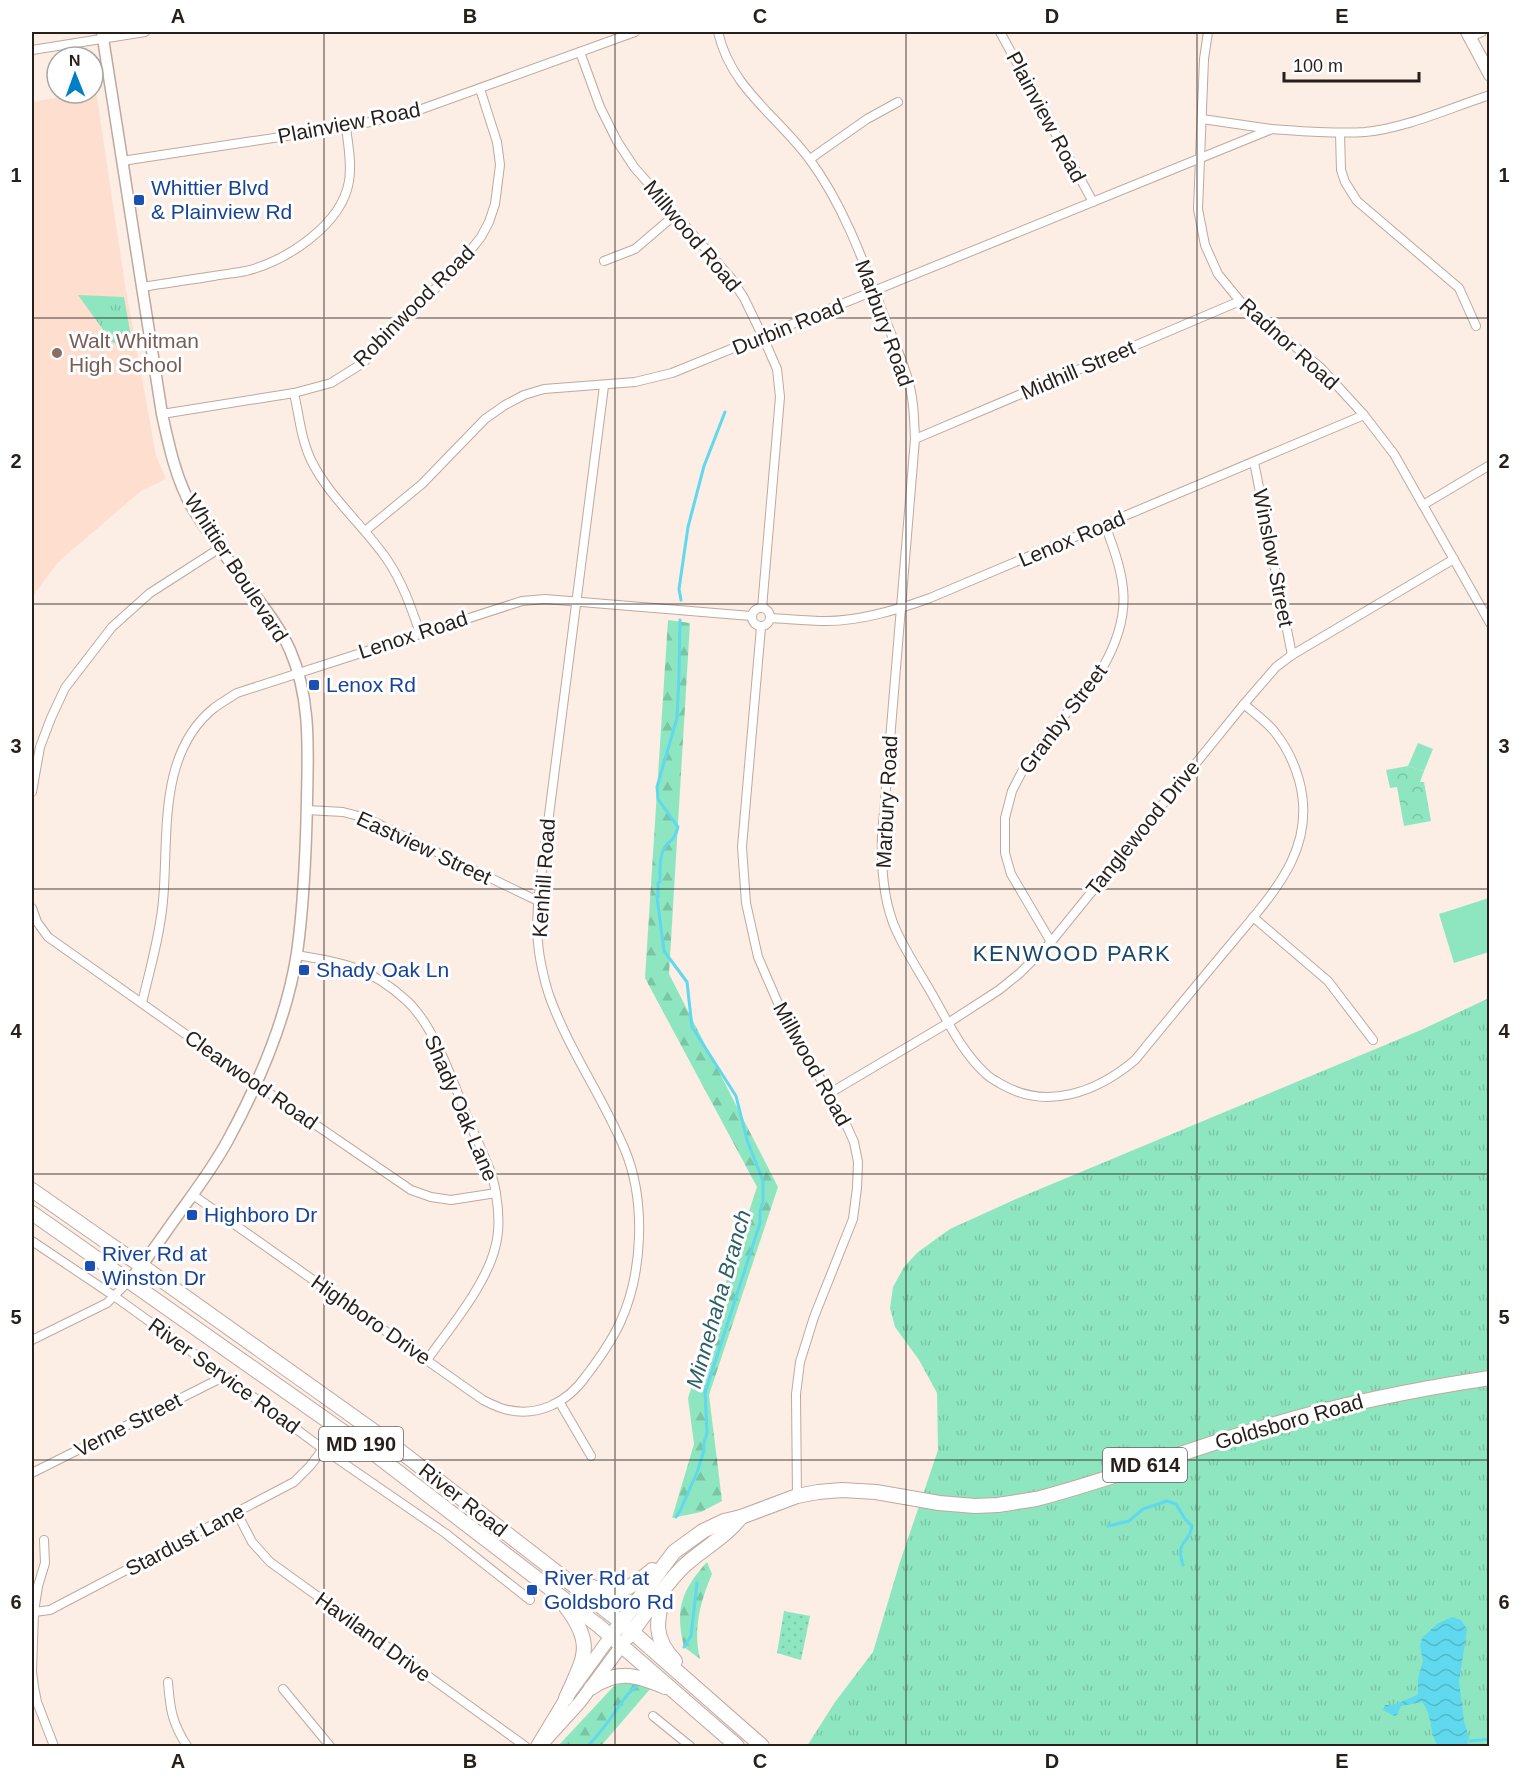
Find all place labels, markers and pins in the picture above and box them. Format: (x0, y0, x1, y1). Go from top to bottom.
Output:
place label: Whittier Blvd & Plainview Rd (151, 176, 292, 223)
marker: Whittier Blvd & Plainview Rd (132, 193, 146, 207)
place label: Walt Whitman High School (69, 329, 199, 376)
marker: Walt Whitman High School (50, 346, 64, 360)
place label: Lenox Rd (326, 673, 416, 696)
marker: Lenox Rd (307, 678, 321, 692)
place label: Shady Oak Ln (316, 958, 449, 981)
marker: Shady Oak Ln (297, 963, 311, 977)
place label: Highboro Dr (204, 1203, 317, 1226)
marker: Highboro Dr (185, 1208, 199, 1222)
place label: River Rd at Winston Dr (102, 1242, 207, 1289)
marker: River Rd at Winston Dr (83, 1259, 97, 1273)
place label: River Rd at Goldsboro Rd (544, 1566, 674, 1613)
marker: River Rd at Goldsboro Rd (525, 1583, 539, 1597)

